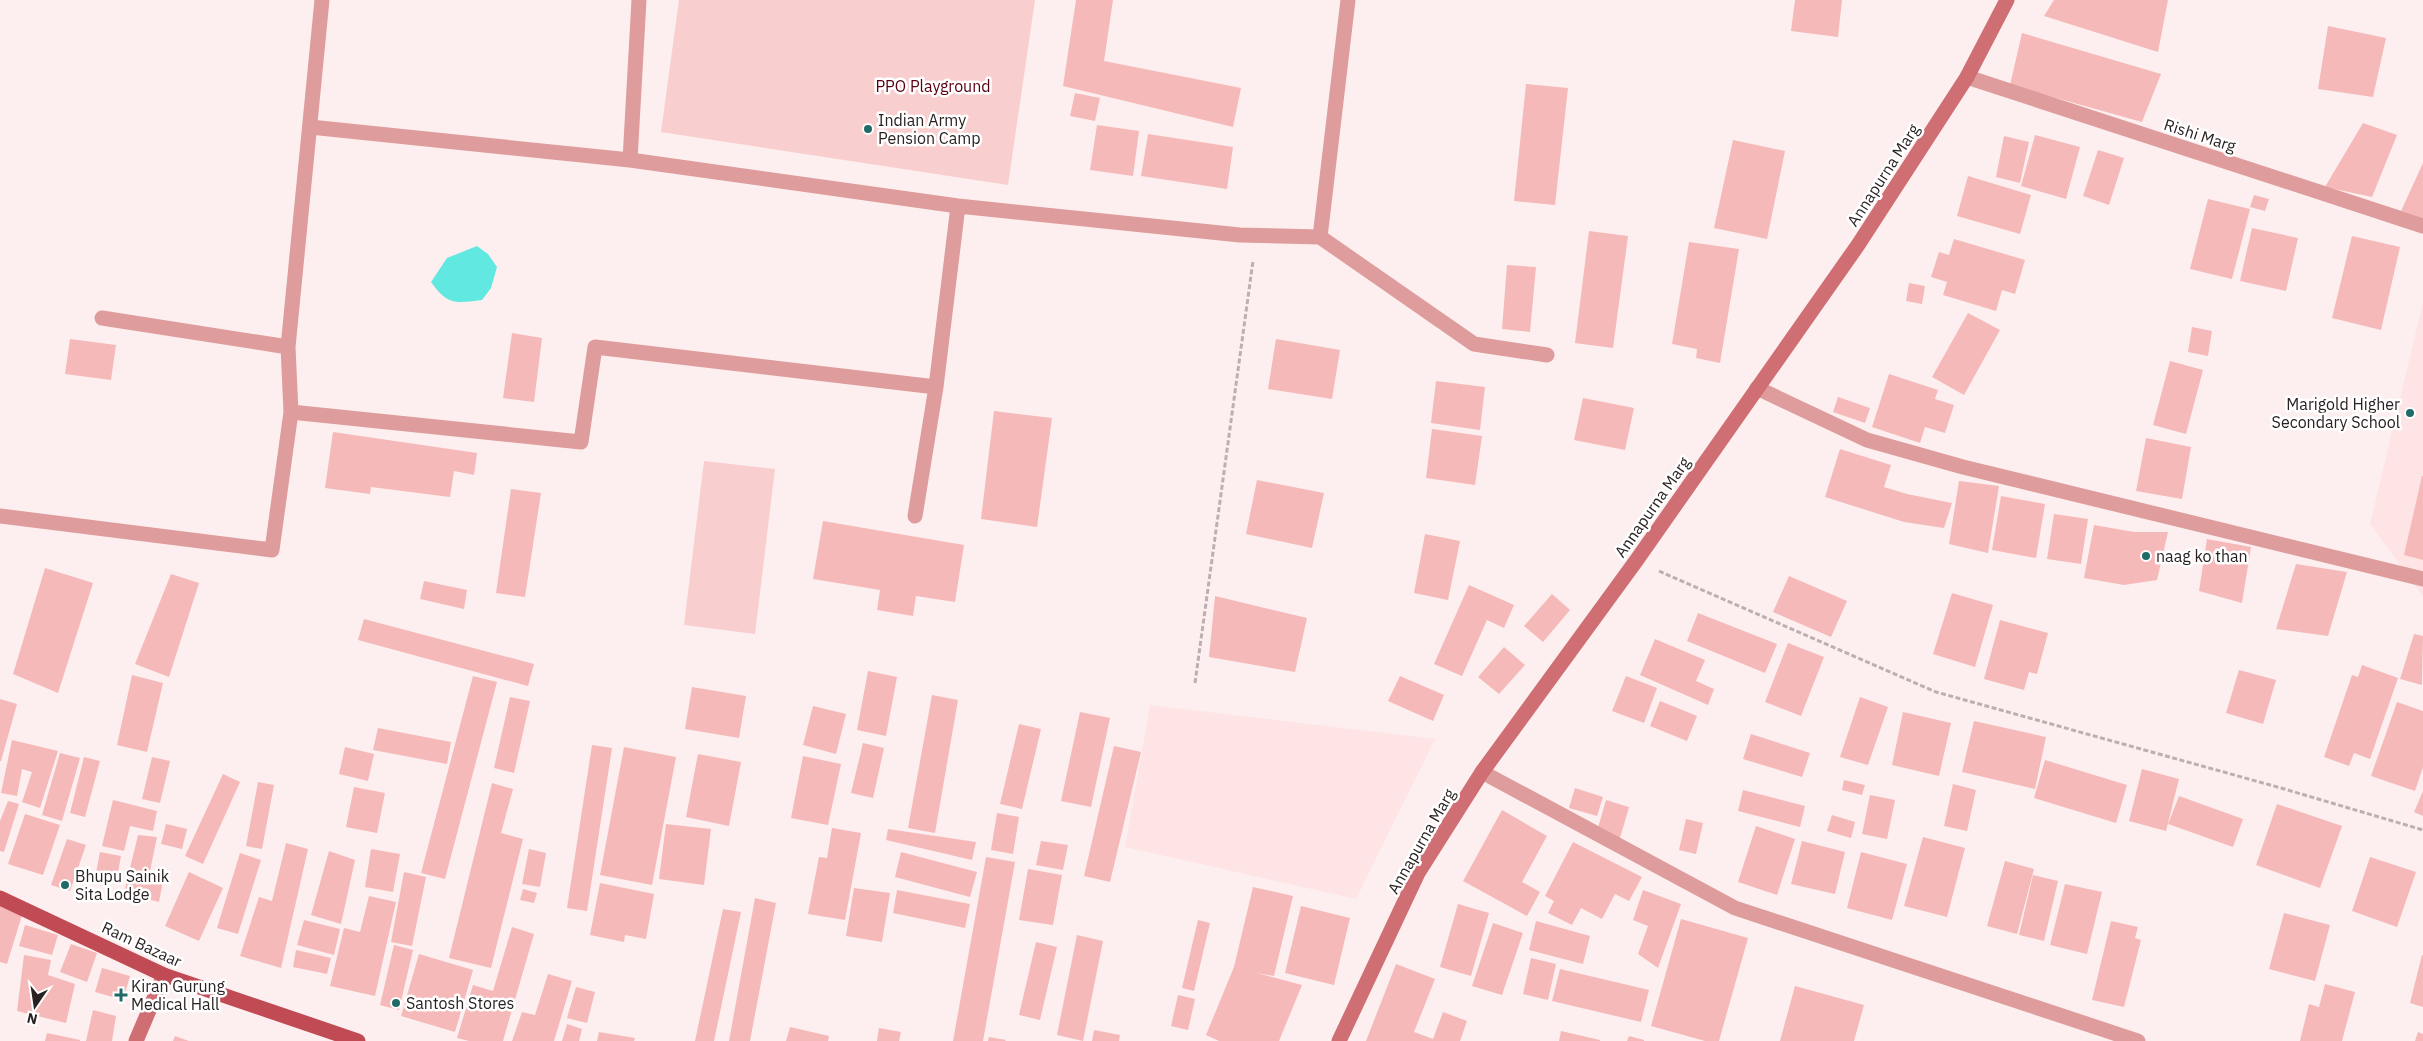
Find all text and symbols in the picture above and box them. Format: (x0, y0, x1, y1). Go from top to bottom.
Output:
park label: PPO Playground (875, 76, 991, 96)
place label: Indian Army Pension Camp (878, 110, 981, 148)
street label: Rishi Marg (2162, 114, 2239, 156)
street label: Annapurna Marg (1842, 120, 1924, 230)
marker: Indian Army Pension Camp (862, 123, 874, 135)
place label: Marigold Higher Secondary School (2272, 394, 2400, 432)
marker: Marigold Higher Secondary School (2404, 407, 2416, 419)
street label: Annapurna Marg (1610, 452, 1694, 561)
place label: naag ko than (2156, 546, 2248, 566)
marker: naag ko than (2140, 550, 2152, 562)
street label: Annapurna Marg (1383, 784, 1459, 897)
place label: Bhupu Sainik Sita Lodge (75, 866, 170, 904)
marker: Bhupu Sainik Sita Lodge (59, 879, 71, 891)
street label: Ram Bazaar (99, 917, 185, 971)
place label: Kiran Gurung Medical Hall (131, 976, 226, 1014)
north arrow (10, 981, 60, 1031)
marker: Kiran Gurung Medical Hall (115, 989, 127, 1001)
place label: Santosh Stores (406, 993, 514, 1013)
marker: Santosh Stores (390, 997, 402, 1009)
text: N (25, 1009, 39, 1029)

